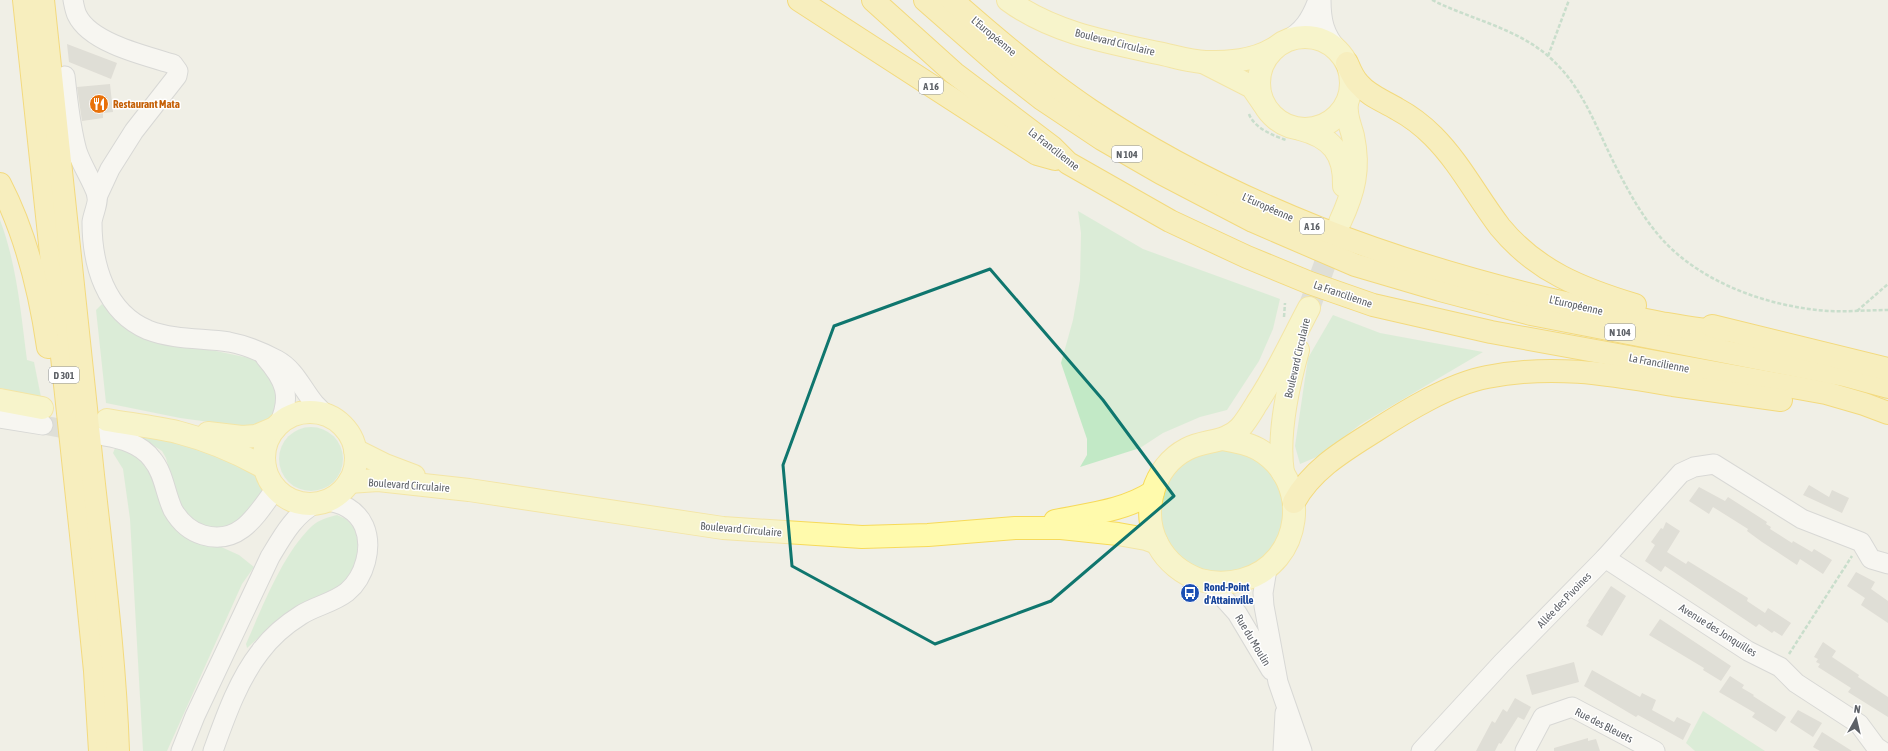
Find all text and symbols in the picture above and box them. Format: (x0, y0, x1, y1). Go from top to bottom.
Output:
street label: L'Européenne (969, 14, 1019, 58)
street label: Boulevard Circulaire (1074, 26, 1156, 58)
road number: A 16 (919, 78, 943, 94)
restaurant icon: Restaurant Mata (88, 93, 110, 115)
place label: Restaurant Mata (113, 98, 180, 110)
street label: La Francilienne (1026, 125, 1082, 173)
road number: N 104 (1112, 146, 1142, 162)
street label: L'Européenne (1241, 190, 1295, 224)
road number: A 16 (1300, 218, 1324, 234)
street label: La Francilienne (1312, 278, 1374, 310)
street label: L'Européenne (1548, 293, 1604, 317)
street label: Boulevard Circulaire (1282, 317, 1312, 399)
road number: N 104 (1605, 324, 1635, 340)
street label: La Francilienne (1628, 351, 1690, 375)
road number: D 301 (49, 367, 79, 383)
street label: Boulevard Circulaire (368, 476, 450, 494)
street label: Boulevard Circulaire (700, 519, 782, 539)
street label: Allée des Pivoines (1535, 570, 1593, 630)
place label: Rond-Point d'Attainville (1204, 581, 1254, 606)
bus stop icon: Rond-Point d'Attainville (1179, 582, 1201, 604)
street label: Avenue des Jonquilles (1677, 601, 1759, 659)
street label: Rue du Moulin (1233, 612, 1273, 668)
north arrow (1836, 699, 1876, 739)
text: N (1853, 703, 1861, 715)
street label: Rue des Bleuets (1573, 705, 1635, 745)

